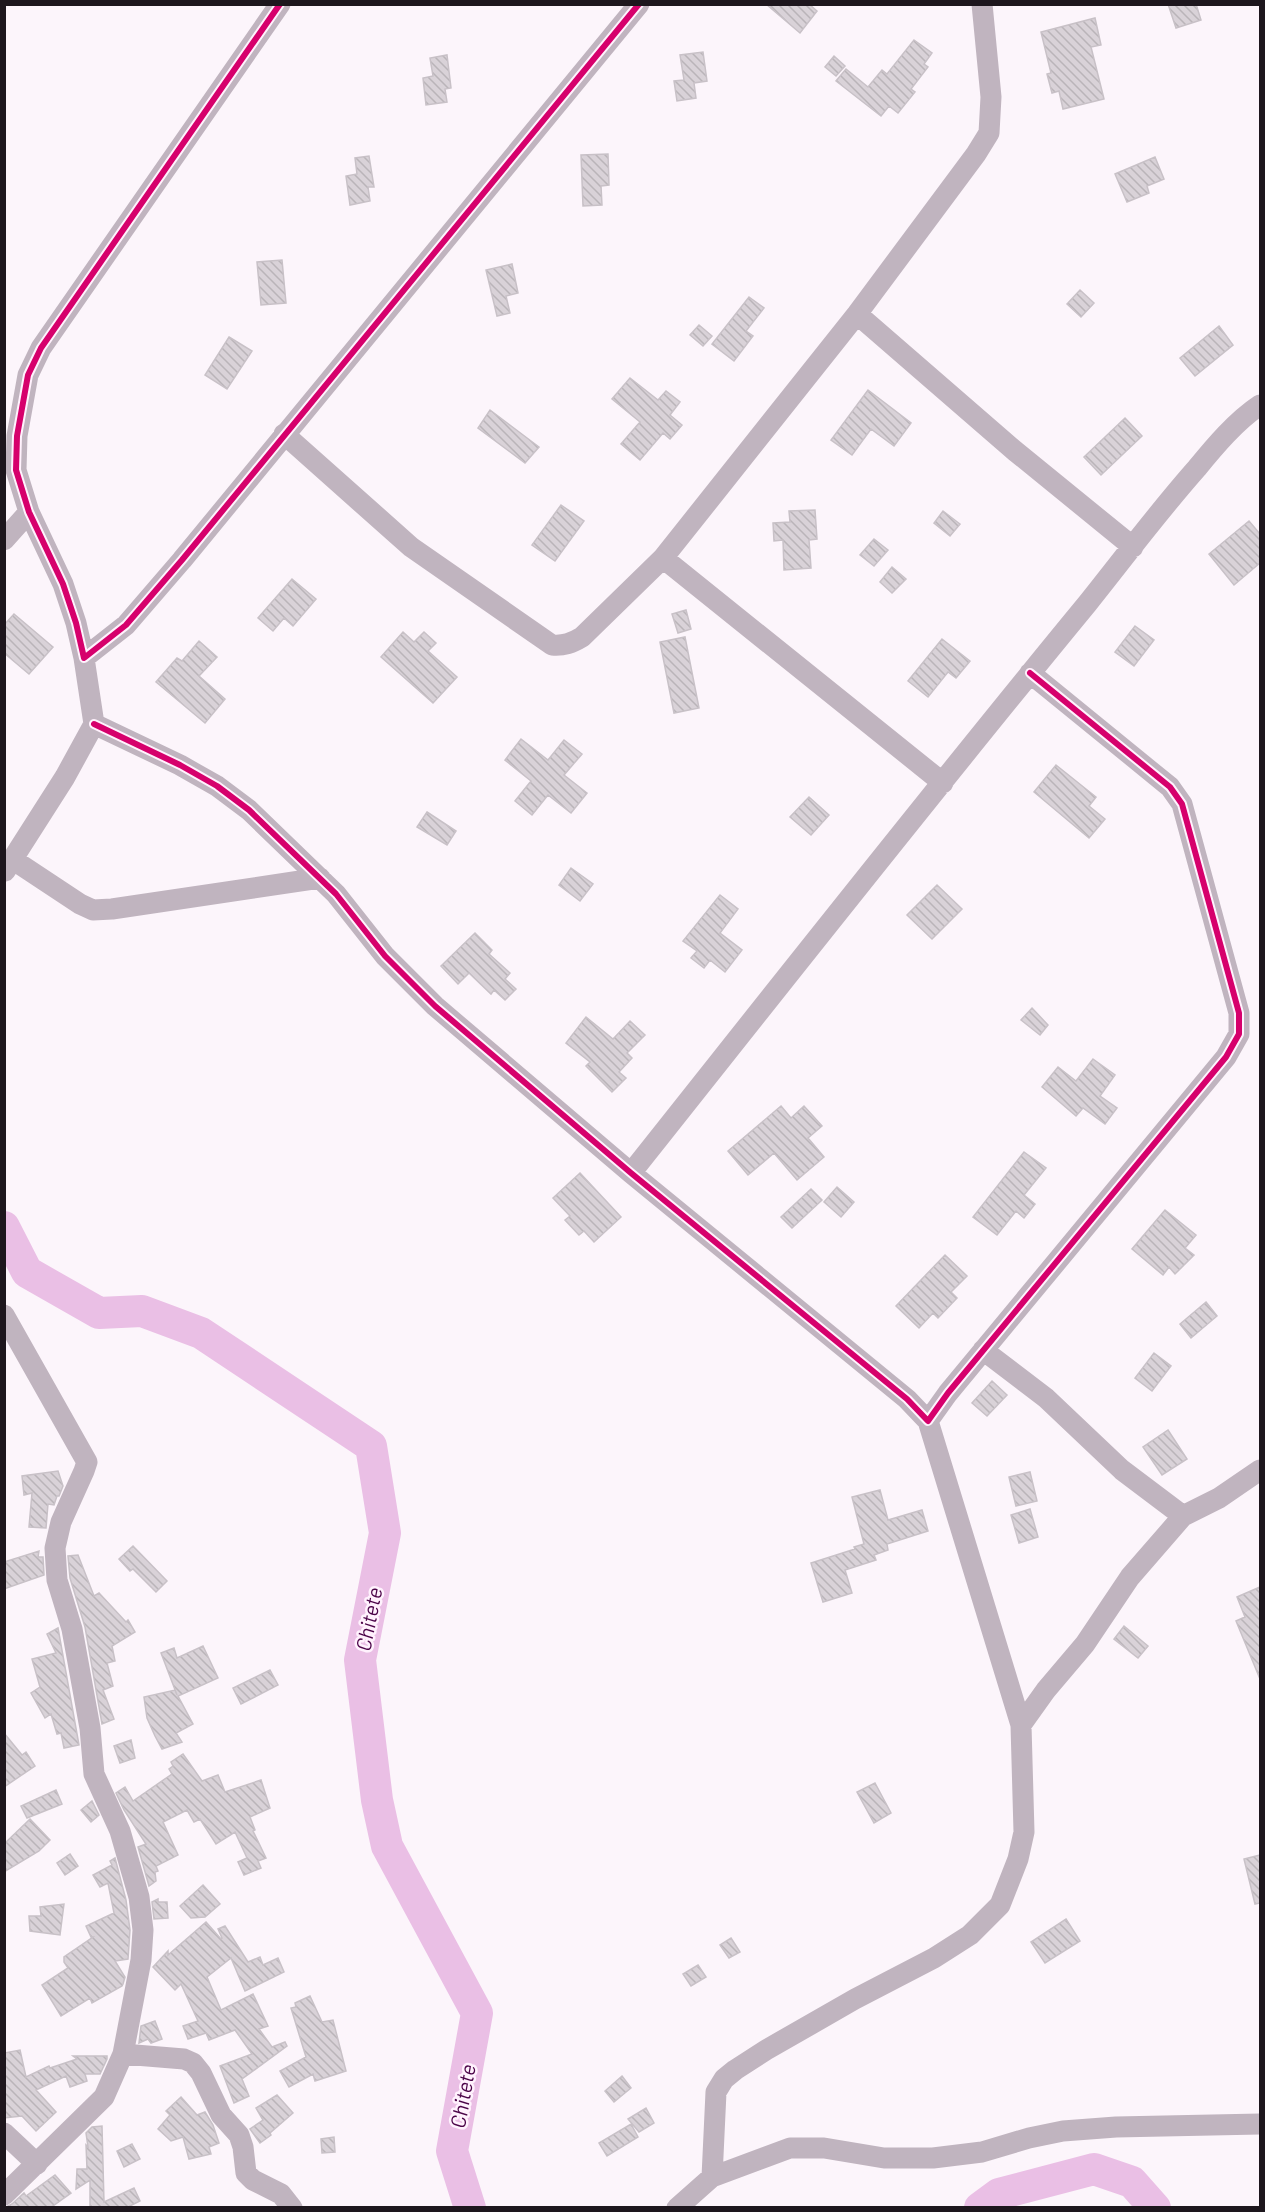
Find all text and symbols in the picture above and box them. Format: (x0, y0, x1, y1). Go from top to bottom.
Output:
water label: Chitete (350, 1585, 386, 1653)
water label: Chitete (444, 2062, 480, 2130)

